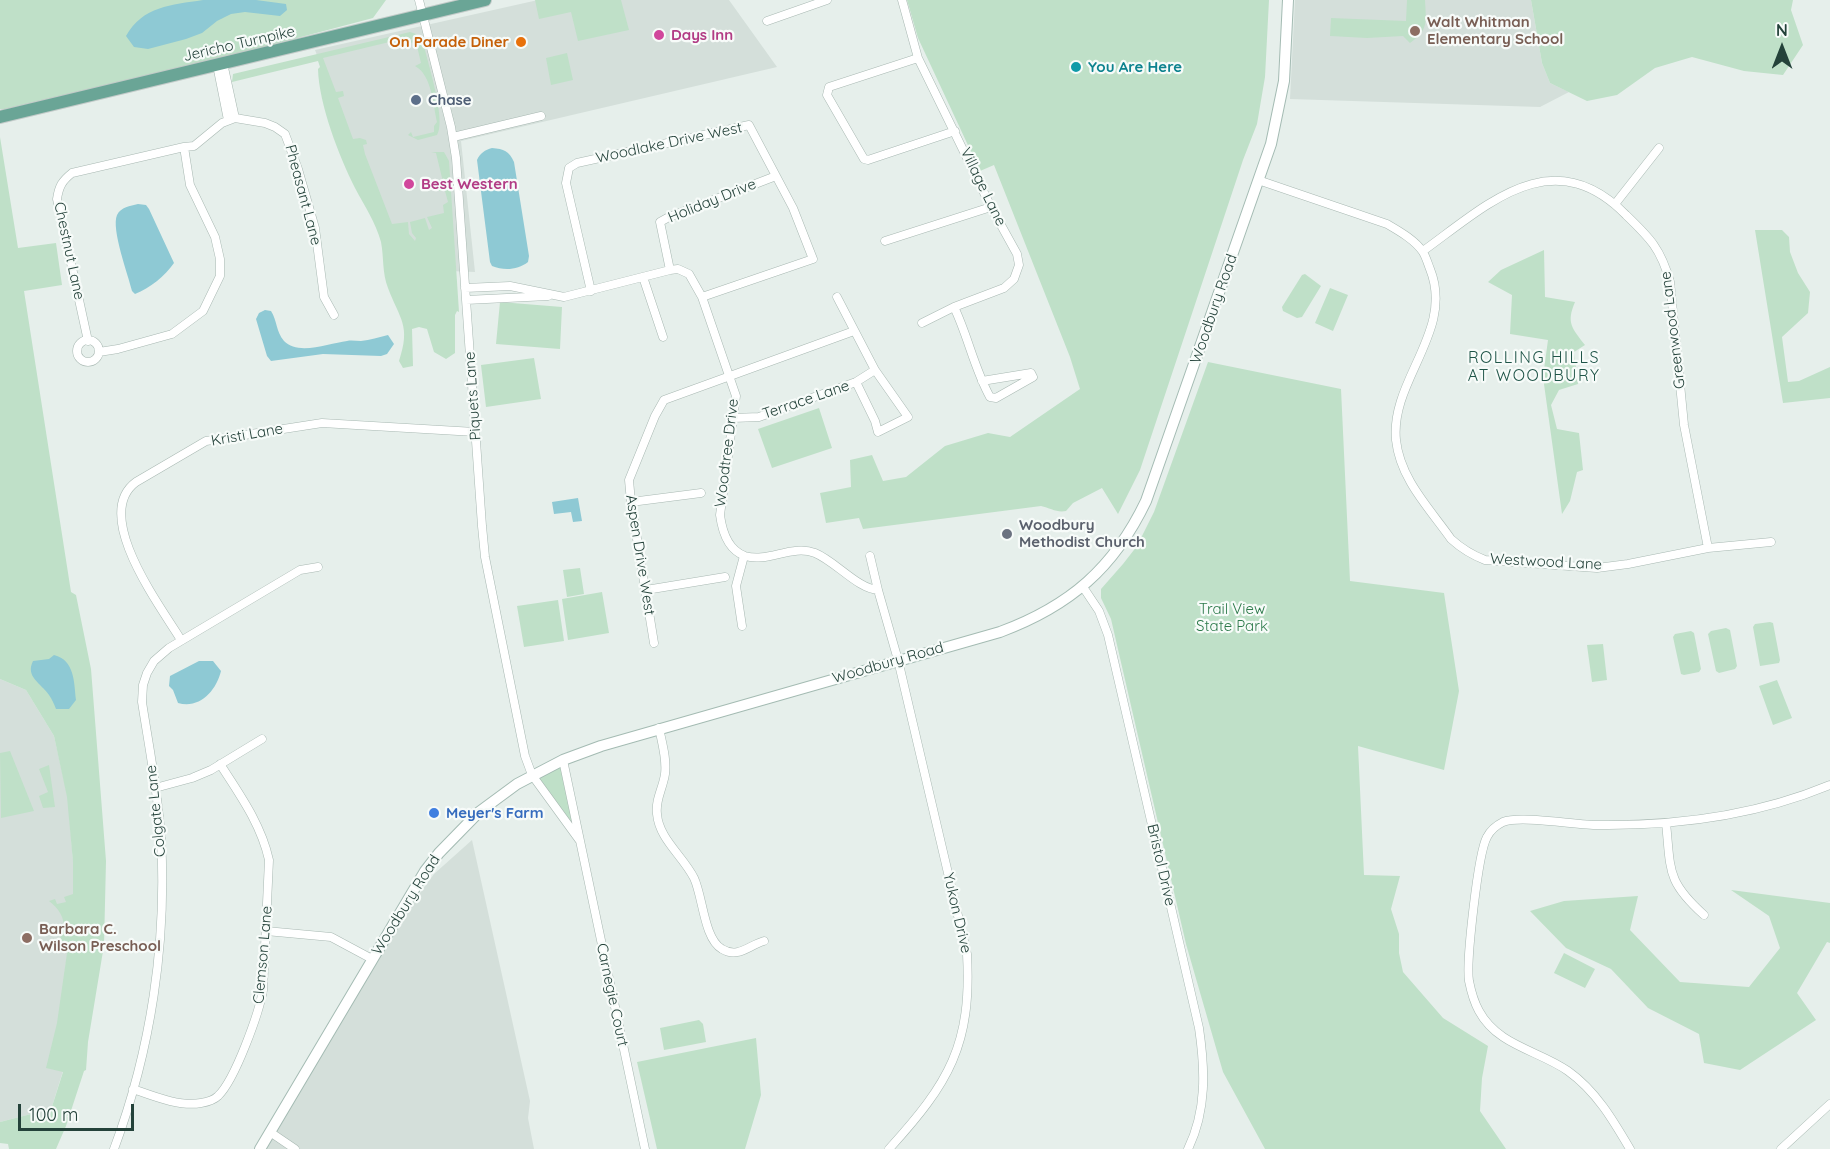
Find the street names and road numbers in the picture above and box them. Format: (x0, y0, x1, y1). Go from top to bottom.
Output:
street label: Jericho Turnpike (181, 22, 297, 66)
street label: Woodlake Drive West (594, 119, 744, 167)
street label: Pheasant Lane (281, 143, 325, 247)
street label: Village Lane (956, 145, 1010, 229)
street label: Holiday Drive (665, 175, 759, 227)
street label: Chestnut Lane (50, 200, 88, 302)
street label: Woodbury Road (1187, 252, 1241, 366)
street label: Greenwood Lane (1657, 270, 1689, 390)
street label: Piquets Lane (461, 351, 485, 441)
street label: Terrace Lane (760, 377, 852, 423)
street label: Woodtree Drive (711, 398, 743, 508)
street label: Kristi Lane (210, 420, 284, 450)
street label: Aspen Drive West (622, 493, 658, 617)
street label: Westwood Lane (1489, 550, 1603, 574)
street label: Woodbury Road (830, 639, 946, 687)
street label: Colgate Lane (142, 764, 170, 858)
street label: Bristol Drive (1143, 822, 1179, 908)
street label: Woodbury Road (368, 852, 444, 958)
street label: Yukon Drive (939, 871, 975, 955)
street label: Clemson Lane (250, 905, 276, 1005)
street label: Carnegie Court (592, 942, 632, 1048)

